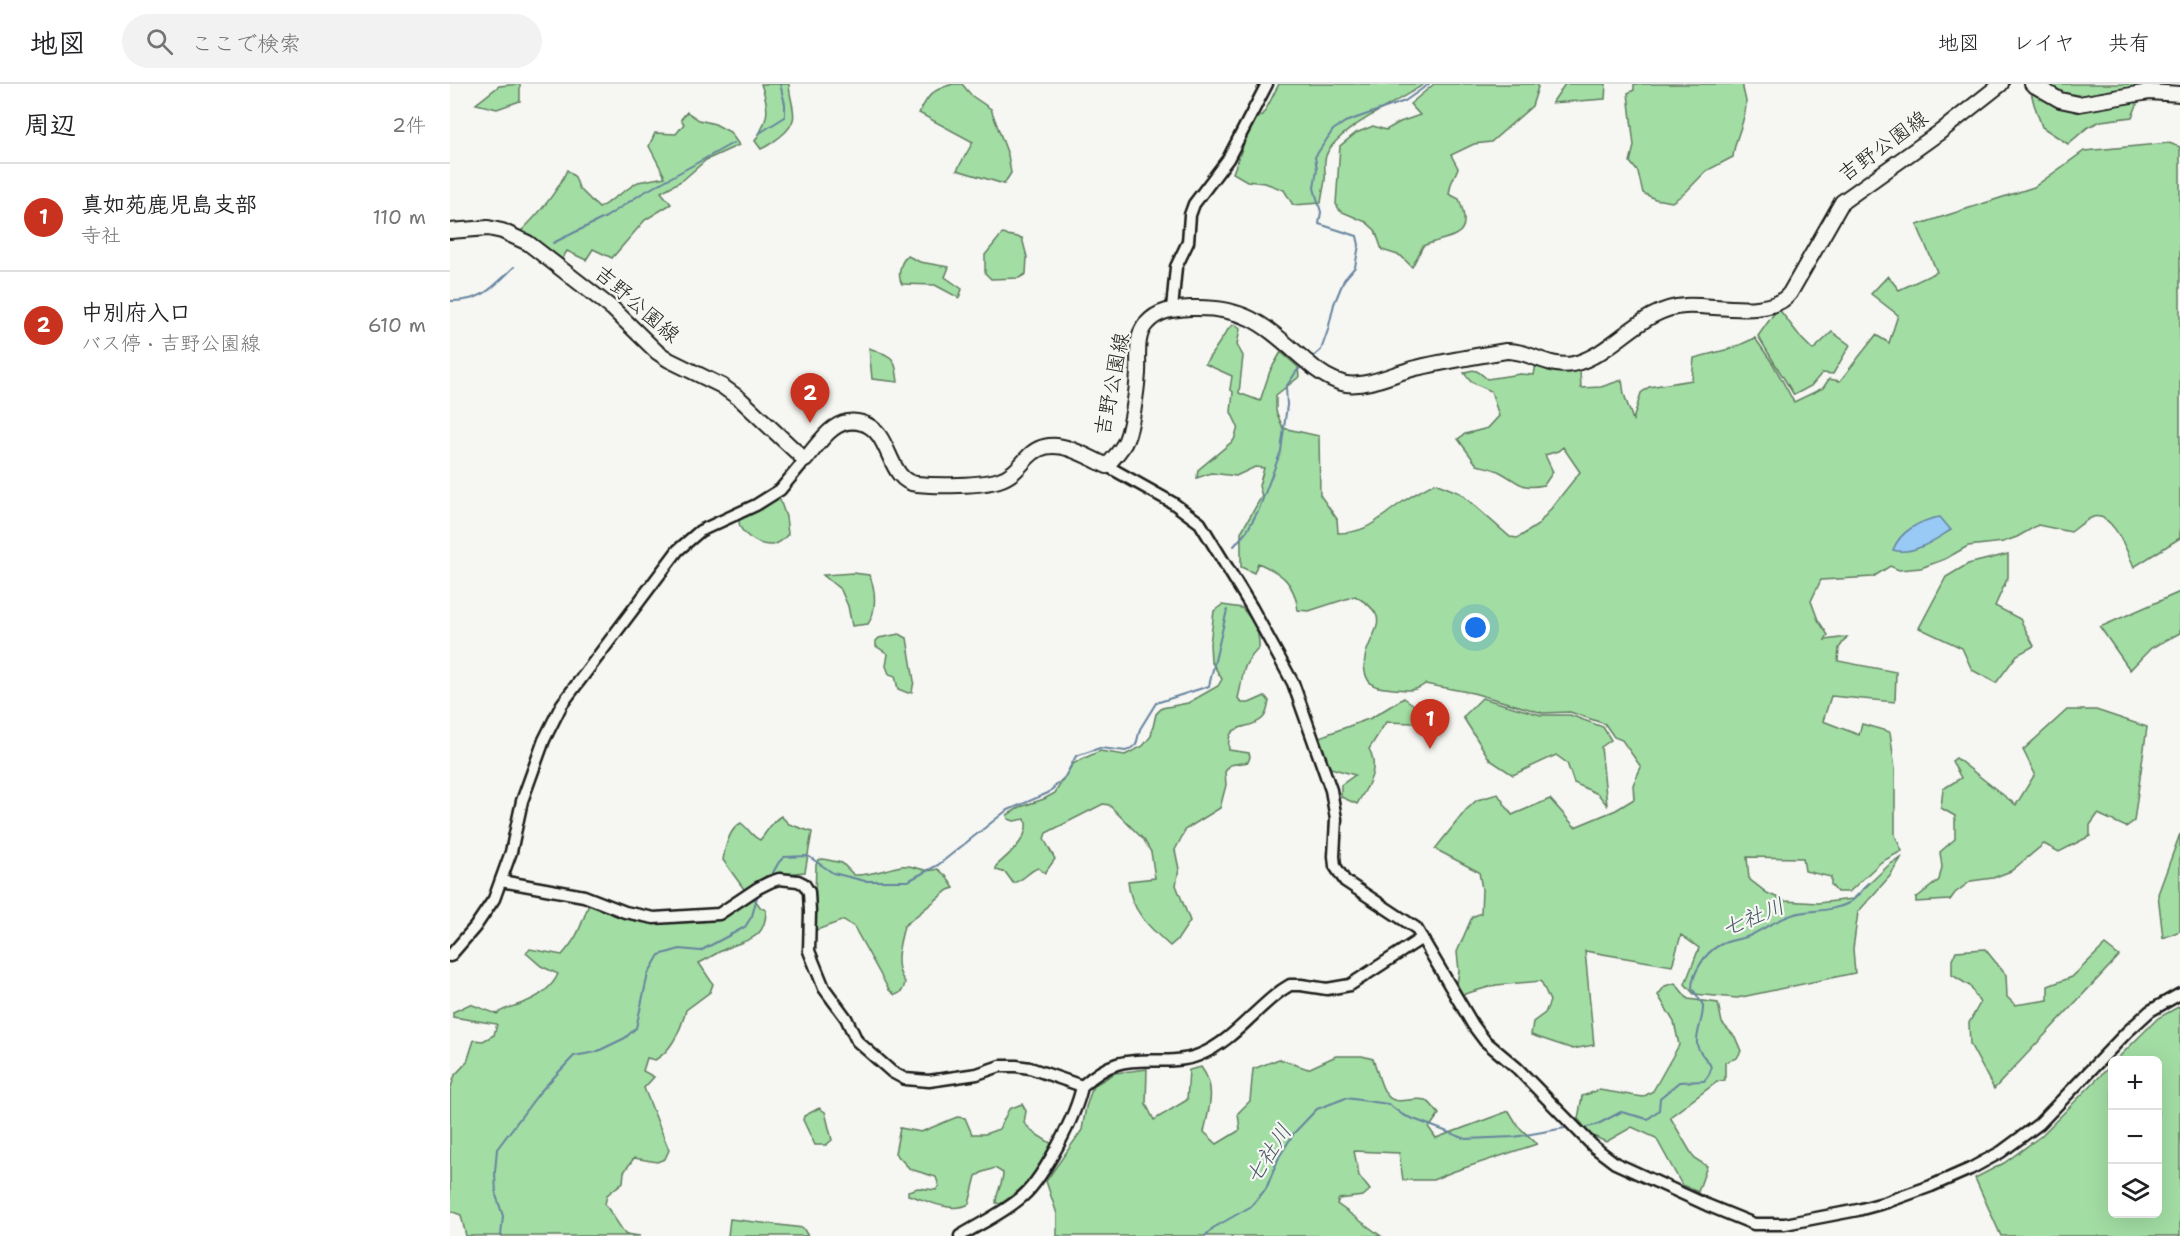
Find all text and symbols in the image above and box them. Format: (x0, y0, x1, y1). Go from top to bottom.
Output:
search box (122, 14, 542, 68)
text: 地図 (30, 24, 86, 62)
icon: search (143, 25, 176, 58)
text: ここで検索 (191, 29, 301, 58)
text: 地図 (1938, 29, 1980, 57)
text: レイヤ (2013, 29, 2075, 57)
text: 共有 (2108, 29, 2150, 57)
street label: 吉野公園線 (1832, 104, 1934, 188)
text: 周辺 (24, 107, 76, 142)
text: 2件 (392, 112, 426, 138)
text: 真如苑鹿児島支部 (81, 190, 257, 219)
text: 1 (39, 204, 48, 230)
text: 110 m (372, 204, 426, 230)
text: 寺社 (81, 222, 121, 248)
street label: 吉野公園線 (588, 259, 686, 349)
text: 中別府入口 (81, 298, 191, 327)
text: 2 (37, 312, 51, 338)
text: 610 m (368, 312, 426, 338)
text: バス停 · 吉野公園線 (81, 330, 260, 356)
street label: 吉野公園線 (1088, 330, 1136, 438)
pin: 2 (790, 374, 830, 423)
your location (1461, 613, 1490, 642)
pin: 1 (1410, 700, 1450, 749)
water label: 七社川 (1717, 891, 1789, 943)
map controls (2108, 1056, 2162, 1218)
button: + (2108, 1056, 2162, 1110)
button: − (2108, 1110, 2162, 1164)
water label: 七社川 (1238, 1118, 1298, 1190)
button: layers (2108, 1164, 2162, 1218)

